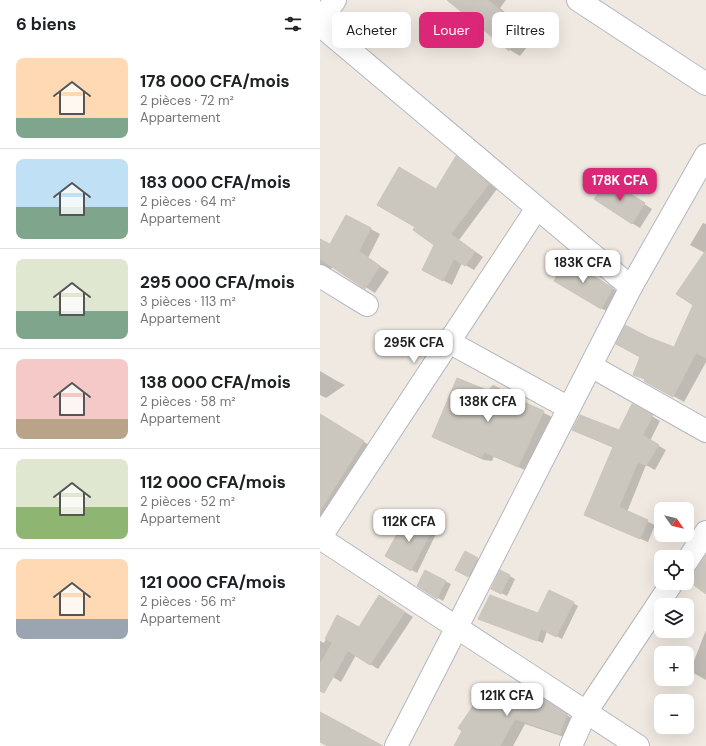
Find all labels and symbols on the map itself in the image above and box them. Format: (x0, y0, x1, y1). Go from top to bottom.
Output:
pin: 178K CFA (579, 168, 661, 202)
pin: 183K CFA (542, 250, 624, 284)
pin: 295K CFA (373, 330, 455, 364)
pin: 138K CFA (447, 389, 529, 423)
north arrow (654, 502, 694, 542)
pin: 112K CFA (368, 509, 450, 543)
pin: 121K CFA (466, 683, 548, 717)

